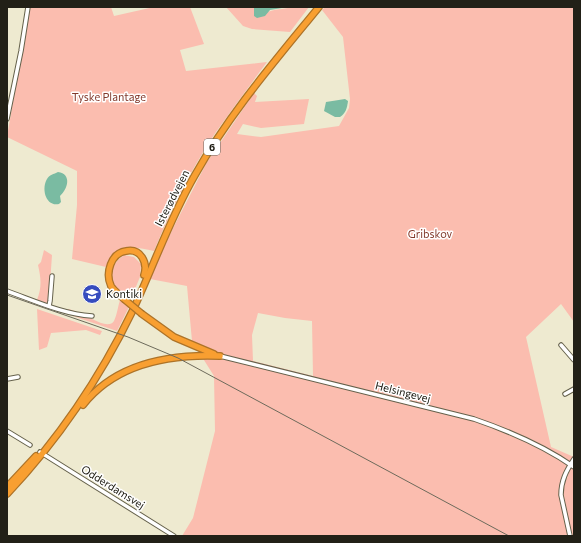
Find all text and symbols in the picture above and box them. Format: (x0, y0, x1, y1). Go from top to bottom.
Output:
park label: Tyske Plantage (72, 90, 146, 103)
road number: 6 (204, 139, 220, 155)
street label: Isterødvejen (152, 167, 191, 228)
park label: Gribskov (408, 227, 453, 240)
school or university icon: Kontiki (81, 283, 103, 305)
place label: Kontiki (106, 287, 142, 300)
street label: Helsingevej (374, 378, 432, 405)
street label: Odderdamsvej (79, 462, 148, 511)

